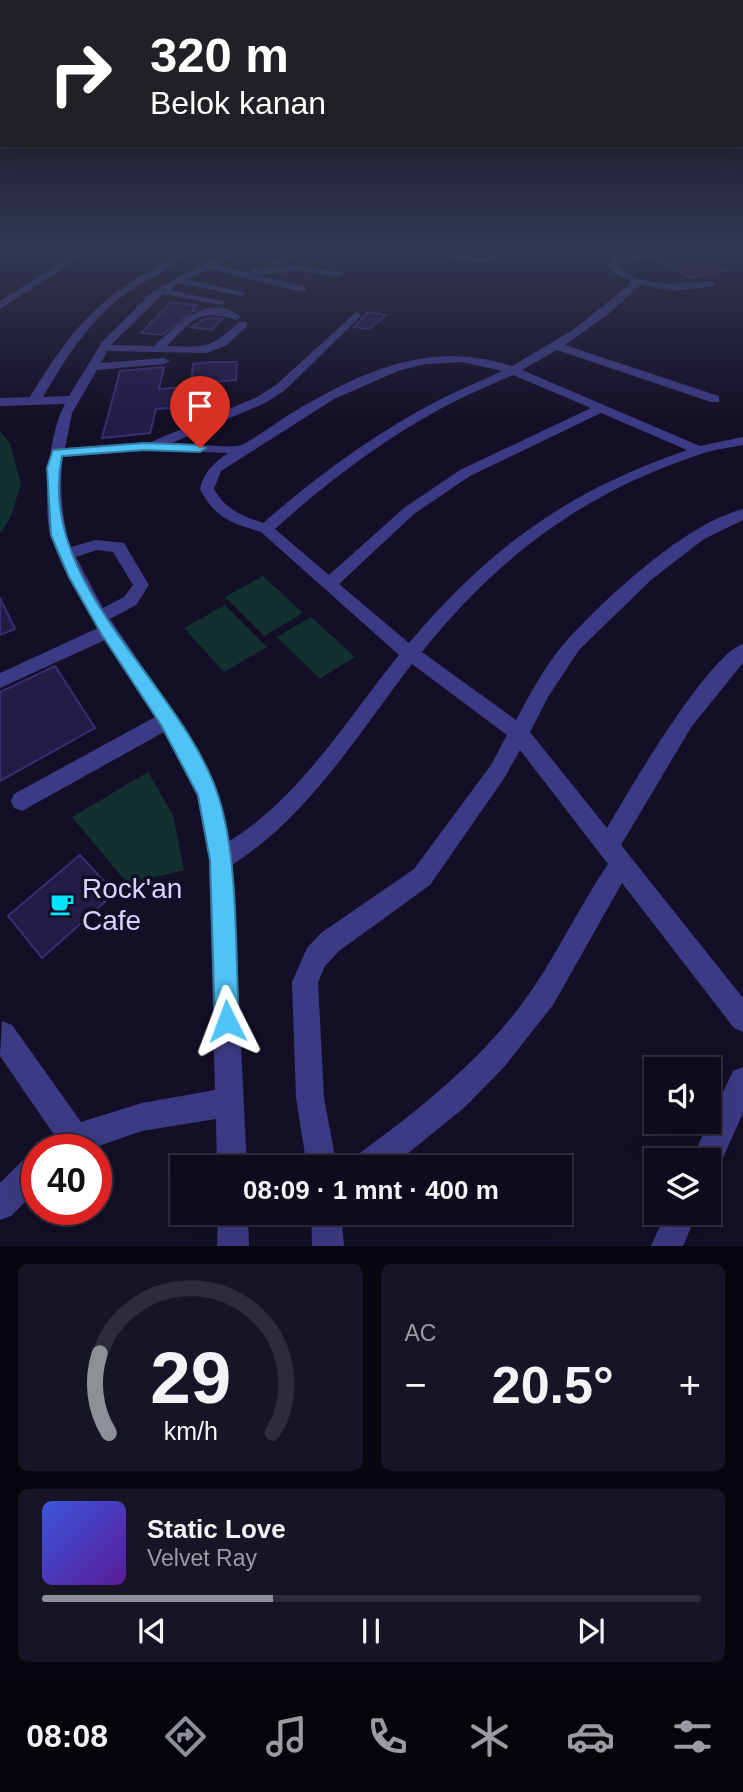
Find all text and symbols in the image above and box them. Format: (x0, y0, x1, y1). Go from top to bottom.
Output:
icon: right (35, 28, 126, 119)
text: 320 m (150, 28, 289, 82)
text: Belok kanan (150, 85, 326, 121)
pin (170, 376, 230, 448)
icon: arrive (181, 387, 219, 425)
place label: Rock'an Cafe (82, 873, 182, 936)
cafe icon: Rock'an Cafe (48, 890, 76, 918)
position arrow (190, 984, 264, 1058)
map controls (644, 1057, 721, 1225)
button: sound (644, 1057, 721, 1134)
speed limit sign: 40 (21, 1134, 112, 1225)
button: layers (644, 1148, 721, 1225)
text: 08:09 · 1 mnt · 400 m (243, 1175, 499, 1205)
text: AC (405, 1320, 436, 1346)
text: 29 (150, 1338, 231, 1419)
text: 20.5° (492, 1356, 614, 1414)
text: − (405, 1364, 427, 1406)
text: + (679, 1364, 701, 1406)
text: km/h (163, 1417, 217, 1445)
text: Static Love (147, 1514, 286, 1544)
text: Velvet Ray (147, 1545, 257, 1571)
icon: previous (133, 1612, 171, 1650)
icon: pause (352, 1612, 390, 1650)
icon: next (572, 1612, 610, 1650)
icon: directions (161, 1712, 210, 1761)
icon: music (262, 1712, 311, 1761)
icon: phone (363, 1712, 412, 1761)
icon: climate (465, 1712, 514, 1761)
icon: car (566, 1712, 615, 1761)
icon: filters (668, 1712, 717, 1761)
text: 08:08 (26, 1718, 108, 1754)

